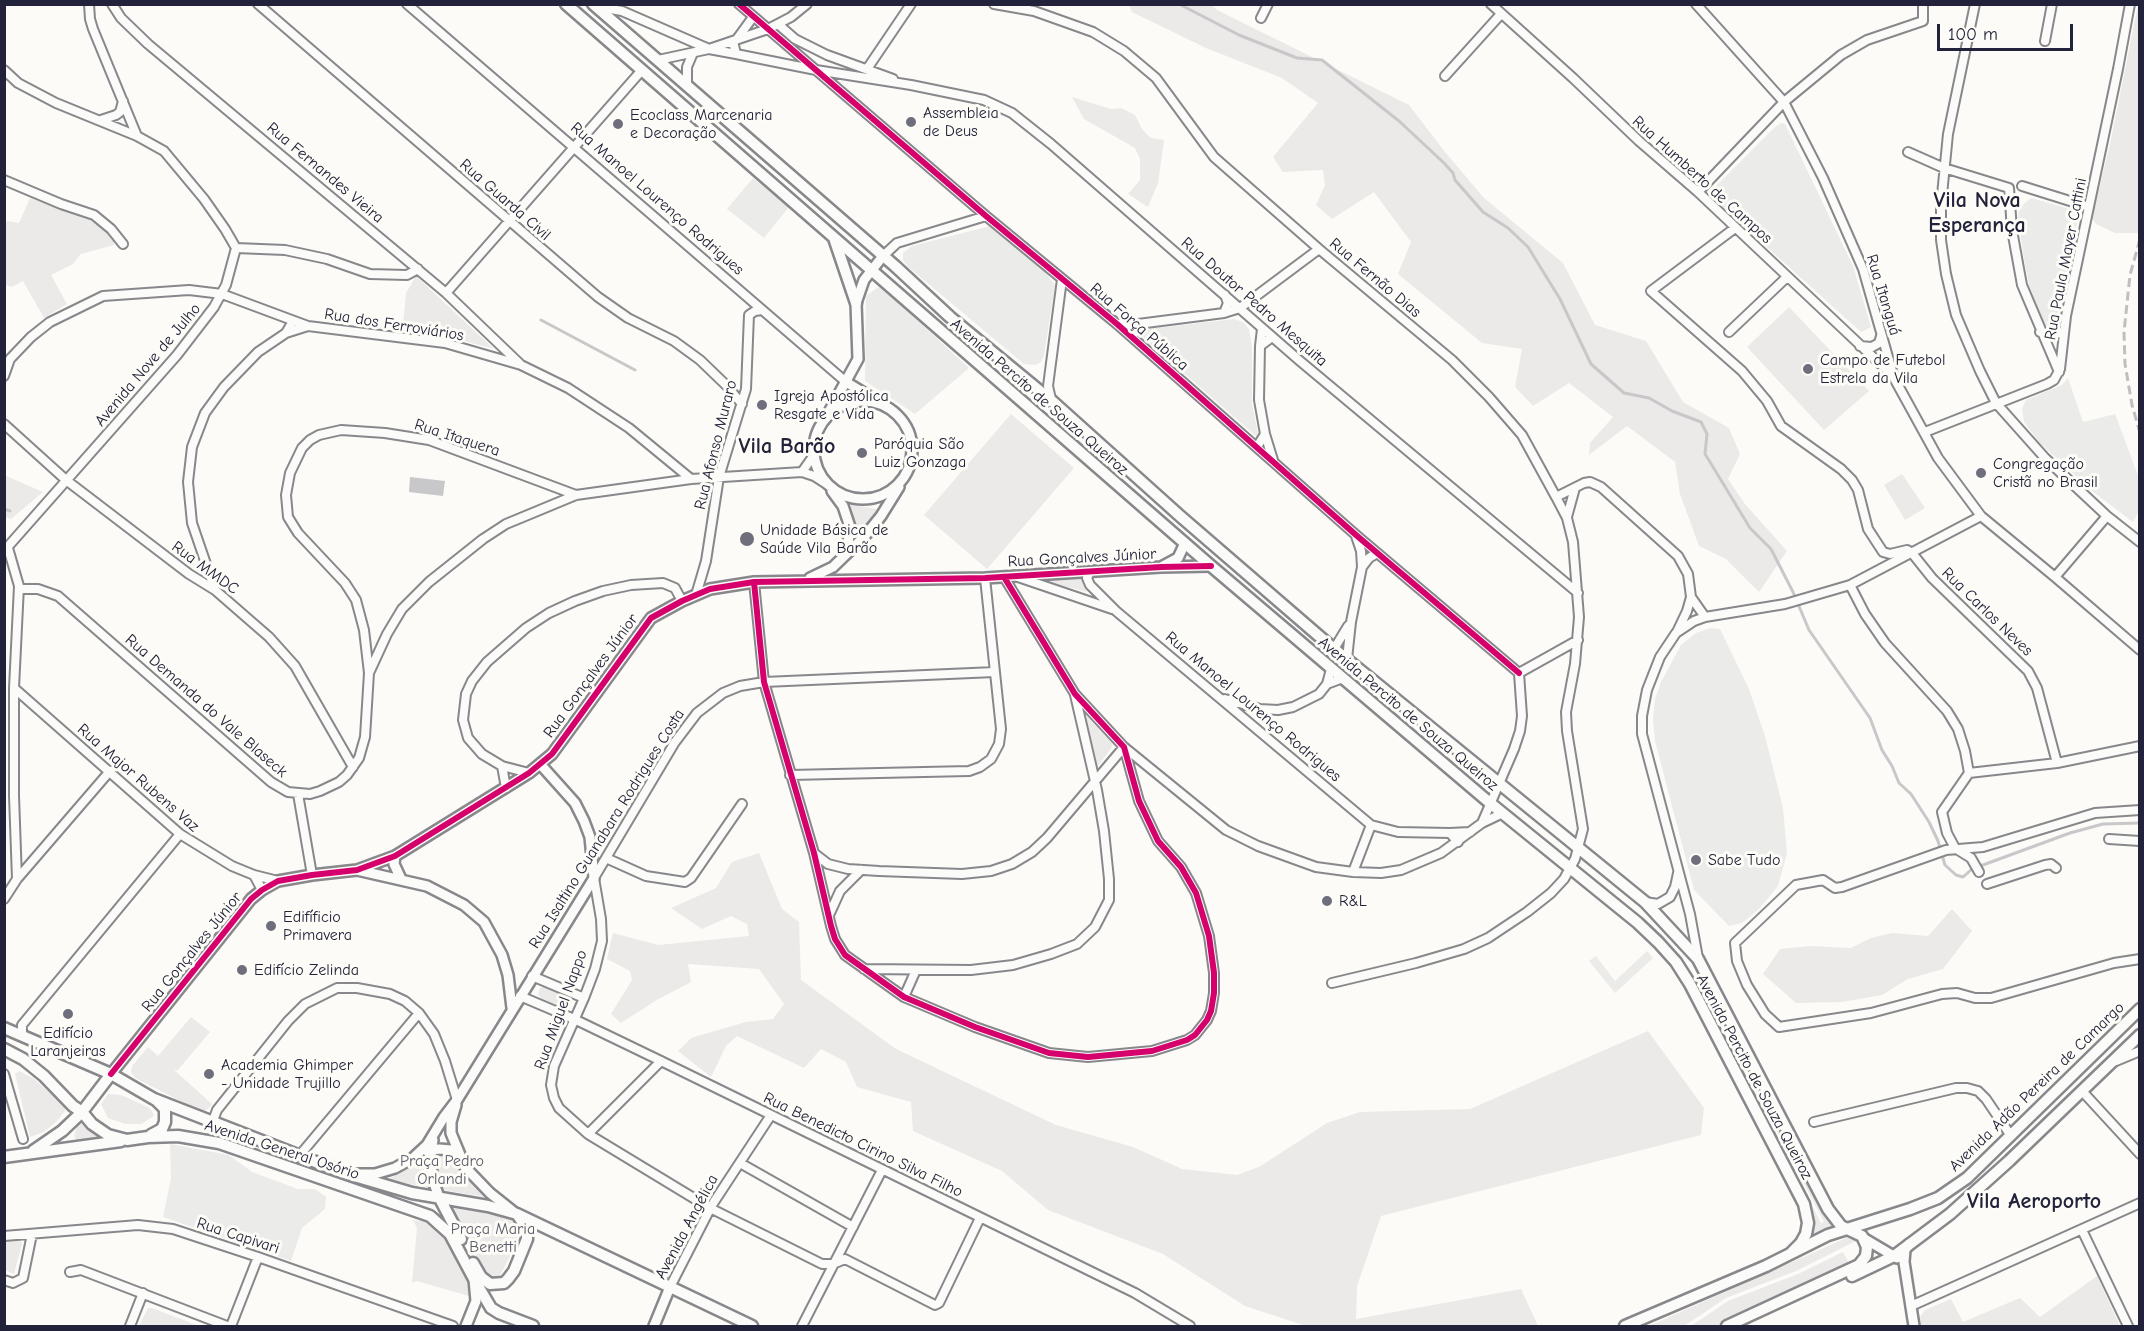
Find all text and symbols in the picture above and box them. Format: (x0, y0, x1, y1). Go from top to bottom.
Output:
scale bar (1940, 12, 2076, 50)
text: 100 m (1948, 24, 1998, 45)
place label: Assembleia de Deus (923, 103, 999, 141)
place label: Ecoclass Marcenaria e Decoração (630, 105, 773, 143)
street label: Rua Humberto de Campos (1628, 112, 1776, 248)
marker: Assembleia de Deus (904, 115, 918, 129)
marker: Ecoclass Marcenaria e Decoração (611, 117, 625, 131)
street label: Rua Manoel Lourenço Rodrigues (566, 118, 748, 280)
street label: Rua Fernandes Vieira (263, 119, 387, 227)
street label: Rua Guarda Civil (456, 155, 554, 245)
street label: Rua Paula Mayer Cattini (2041, 176, 2091, 342)
district label: Vila Nova Esperança (1928, 188, 2026, 240)
street label: Rua Doutor Pedro Mesquita (1177, 233, 1331, 371)
street label: Rua Fernão Dias (1325, 234, 1425, 322)
street label: Rua Itanguá (1862, 252, 1904, 338)
street label: Rua Força Pública (1086, 279, 1192, 375)
street label: Avenida Nove de Julho (91, 300, 205, 430)
street label: Rua dos Ferroviários (323, 305, 465, 345)
street label: Avenida Percito de Souza Queiroz (946, 315, 1132, 479)
place label: Campo de Futebol Estrela da Vila (1820, 350, 1946, 388)
marker: Campo de Futebol Estrela da Vila (1801, 362, 1815, 376)
street label: Rua Afonso Muraro (691, 378, 741, 512)
place label: Igreja Apostólica Resgate e Vida (774, 386, 889, 424)
marker: Igreja Apostólica Resgate e Vida (755, 398, 769, 412)
street label: Rua Itaquera (412, 415, 502, 461)
district label: Vila Barão (739, 434, 835, 460)
place label: Paróquia São Luiz Gonzaga (874, 434, 966, 472)
marker: Paróquia São Luiz Gonzaga (855, 446, 869, 460)
place label: Congregação Cristã no Brasil (1993, 454, 2098, 492)
marker: Congregação Cristã no Brasil (1974, 466, 1988, 480)
place label: Unidade Básica de Saúde Vila Barão (760, 520, 888, 558)
marker: Unidade Básica de Saúde Vila Barão (738, 530, 756, 548)
street label: Rua MMDC (168, 537, 242, 599)
street label: Rua Gonçalves Júnior (1007, 545, 1157, 571)
street label: Rua Carlos Neves (1937, 564, 2037, 660)
street label: Rua Gonçalves Júnior (540, 610, 642, 742)
street label: Rua Manoel Lourenço Rodrigues (1161, 628, 1345, 786)
street label: Rua Demanda do Vale Blaseck (121, 630, 291, 782)
street label: Avenida Percito de Souza Queiroz (1314, 633, 1502, 795)
street label: Rua Isaltino Guanabara Rodrigues Costa (525, 706, 689, 952)
street label: Rua Major Rubens Vaz (73, 720, 203, 836)
place label: Sabe Tudo (1708, 850, 1780, 870)
marker: Sabe Tudo (1689, 853, 1703, 867)
street label: Rua Gonçalves Júnior (138, 888, 246, 1016)
place label: R&L (1339, 891, 1367, 911)
marker: R&L (1320, 894, 1334, 908)
place label: Edifíficio Primavera (283, 907, 352, 945)
marker: Edifíficio Primavera (264, 919, 278, 933)
street label: Rua Miguel Nappo (530, 947, 592, 1073)
place label: Edifício Zelinda (254, 960, 359, 980)
marker: Edifício Zelinda (235, 963, 249, 977)
street label: Avenida Percito de Souza Queiroz (1692, 971, 1816, 1183)
street label: Avenida Adão Pereira de Camargo (1945, 998, 2129, 1176)
marker: Edifício Laranjeiras (61, 1007, 75, 1021)
place label: Edifício Laranjeiras (30, 1023, 106, 1061)
place label: Academia Ghimper - Unidade Trujillo (221, 1055, 353, 1093)
marker: Academia Ghimper - Unidade Trujillo (202, 1067, 216, 1081)
street label: Rua Benedicto Cirino Silva Filho (760, 1088, 966, 1202)
street label: Avenida General Osório (202, 1116, 362, 1184)
park label: Praça Pedro Orlandi (400, 1151, 484, 1189)
street label: Avenida Angélica (651, 1171, 723, 1283)
district label: Vila Aeroporto (1967, 1189, 2101, 1215)
street label: Rua Capivari (194, 1214, 282, 1258)
park label: Praça Maria Benetti (451, 1219, 535, 1257)

